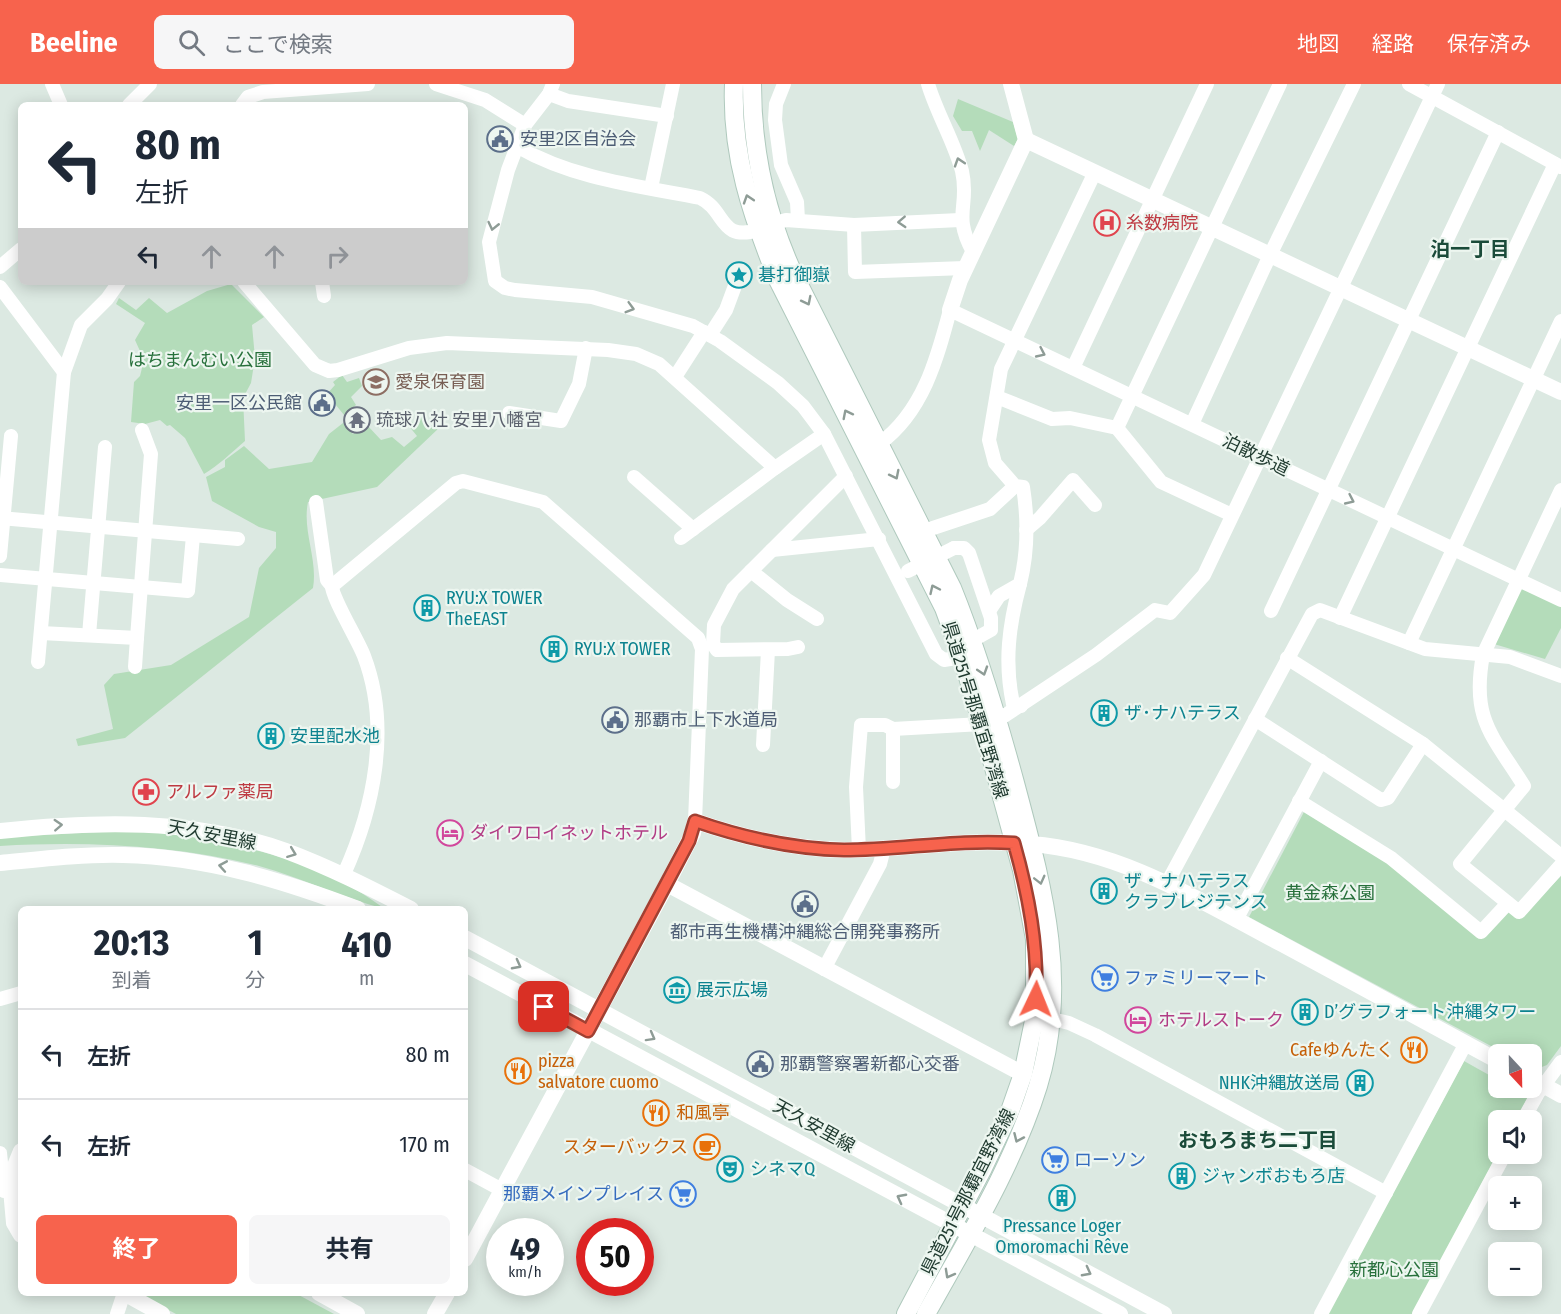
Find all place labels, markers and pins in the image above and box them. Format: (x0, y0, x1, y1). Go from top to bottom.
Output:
public building icon: 安里2区自治会 (485, 124, 515, 154)
place label: 安里2区自治会 (520, 128, 636, 150)
hospital icon: 糸数病院 (1092, 208, 1122, 238)
place label: 糸数病院 (1126, 212, 1198, 234)
place icon: 碁打御嶽 (724, 260, 754, 290)
place label: 碁打御嶽 (758, 264, 830, 286)
school or university icon: 愛泉保育園 (361, 367, 391, 397)
place label: 愛泉保育園 (395, 371, 485, 393)
public building icon: 安里一区公民館 (307, 388, 337, 418)
place label: 安里一区公民館 (176, 392, 302, 414)
temple icon: 琉球八社 安里八幡宮 (342, 405, 372, 435)
place label: 琉球八社 安里八幡宮 (376, 409, 542, 431)
place label: RYU:X TOWER TheEAST (446, 587, 543, 630)
building icon: RYU:X TOWER TheEAST (412, 593, 442, 623)
building icon: RYU:X TOWER (539, 634, 569, 664)
place label: RYU:X TOWER (574, 638, 671, 660)
building icon: ザ･ナハテラス (1089, 698, 1119, 728)
place label: ザ･ナハテラス (1124, 702, 1241, 724)
public building icon: 那覇市上下水道局 (600, 705, 630, 735)
place label: 那覇市上下水道局 (634, 709, 778, 731)
building icon: 安里配水池 (256, 721, 286, 751)
place label: 安里配水池 (290, 725, 380, 747)
pharmacy icon: アルファ薬局 (131, 777, 161, 807)
place label: アルファ薬局 (166, 781, 274, 803)
hotel icon: ダイワロイネットホテル (435, 818, 465, 848)
place label: ダイワロイネットホテル (470, 822, 668, 844)
place label: ザ・ナハテラス クラブレジテンス (1124, 870, 1268, 913)
building icon: ザ・ナハテラス クラブレジテンス (1089, 876, 1119, 906)
public building icon: 都市再生機構沖縄総合開発事務所 (790, 889, 820, 919)
place label: 都市再生機構沖縄総合開発事務所 (670, 921, 940, 943)
supermarket icon: ファミリーマート (1090, 963, 1120, 993)
place label: ファミリーマート (1124, 967, 1268, 989)
museum icon: 展示広場 (662, 975, 692, 1005)
place label: 展示広場 (696, 979, 768, 1001)
pin (518, 981, 569, 1032)
building icon: D’グラフォート沖縄タワー (1290, 997, 1320, 1027)
place label: D’グラフォート沖縄タワー (1324, 1001, 1536, 1023)
hotel icon: ホテルストーク (1123, 1005, 1153, 1035)
place label: ホテルストーク (1158, 1009, 1284, 1031)
restaurant icon: Cafeゆんたく (1399, 1035, 1429, 1065)
place label: Cafeゆんたく (1290, 1039, 1394, 1061)
public building icon: 那覇警察署新都心交番 (745, 1049, 775, 1079)
place label: pizza salvatore cuomo (538, 1050, 659, 1093)
place label: 那覇警察署新都心交番 (780, 1053, 960, 1075)
restaurant icon: pizza salvatore cuomo (503, 1056, 533, 1086)
building icon: NHK沖縄放送局 (1345, 1068, 1375, 1098)
place label: NHK沖縄放送局 (1219, 1072, 1340, 1094)
restaurant icon: 和風亭 (641, 1098, 671, 1128)
place label: 和風亭 (676, 1102, 730, 1124)
cafe icon: スターバックス (692, 1132, 722, 1162)
place label: スターバックス (563, 1136, 688, 1158)
supermarket icon: ローソン (1040, 1145, 1070, 1175)
place label: ローソン (1074, 1149, 1146, 1171)
theatre icon: シネマQ (715, 1154, 745, 1184)
place label: シネマQ (750, 1158, 815, 1180)
building icon: ジャンボおもろ店 (1167, 1161, 1197, 1191)
place label: ジャンボおもろ店 (1202, 1165, 1345, 1187)
supermarket icon: 那覇メインプレイス (668, 1179, 698, 1209)
place label: 那覇メインプレイス (503, 1183, 664, 1205)
building icon: Pressance Loger Omoromachi Rêve (1047, 1183, 1077, 1213)
place label: Pressance Loger Omoromachi Rêve (995, 1215, 1129, 1258)

